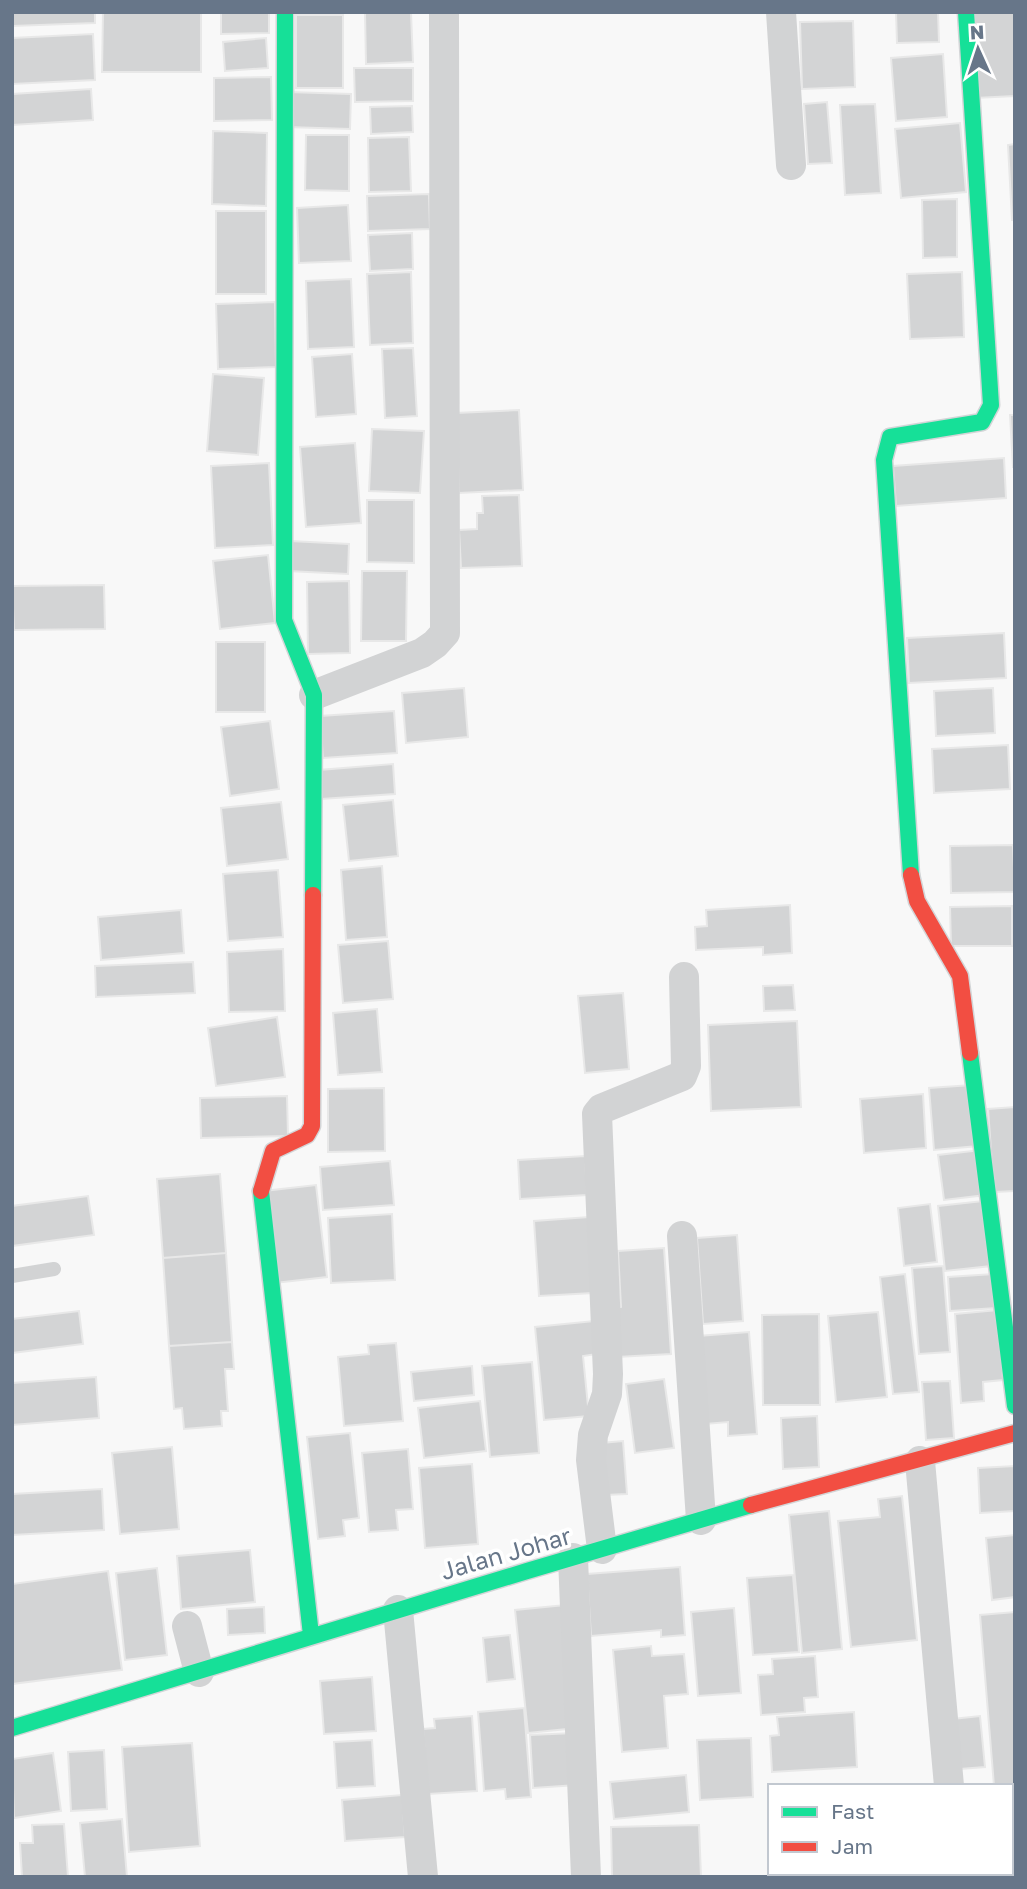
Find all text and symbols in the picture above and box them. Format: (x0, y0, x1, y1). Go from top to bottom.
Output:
north arrow (943, 14, 1013, 84)
text: N (969, 20, 985, 43)
street label: Jalan Johar (437, 1520, 574, 1585)
legend (768, 1784, 1013, 1875)
text: Fast (831, 1798, 874, 1824)
text: Jam (831, 1833, 873, 1859)

